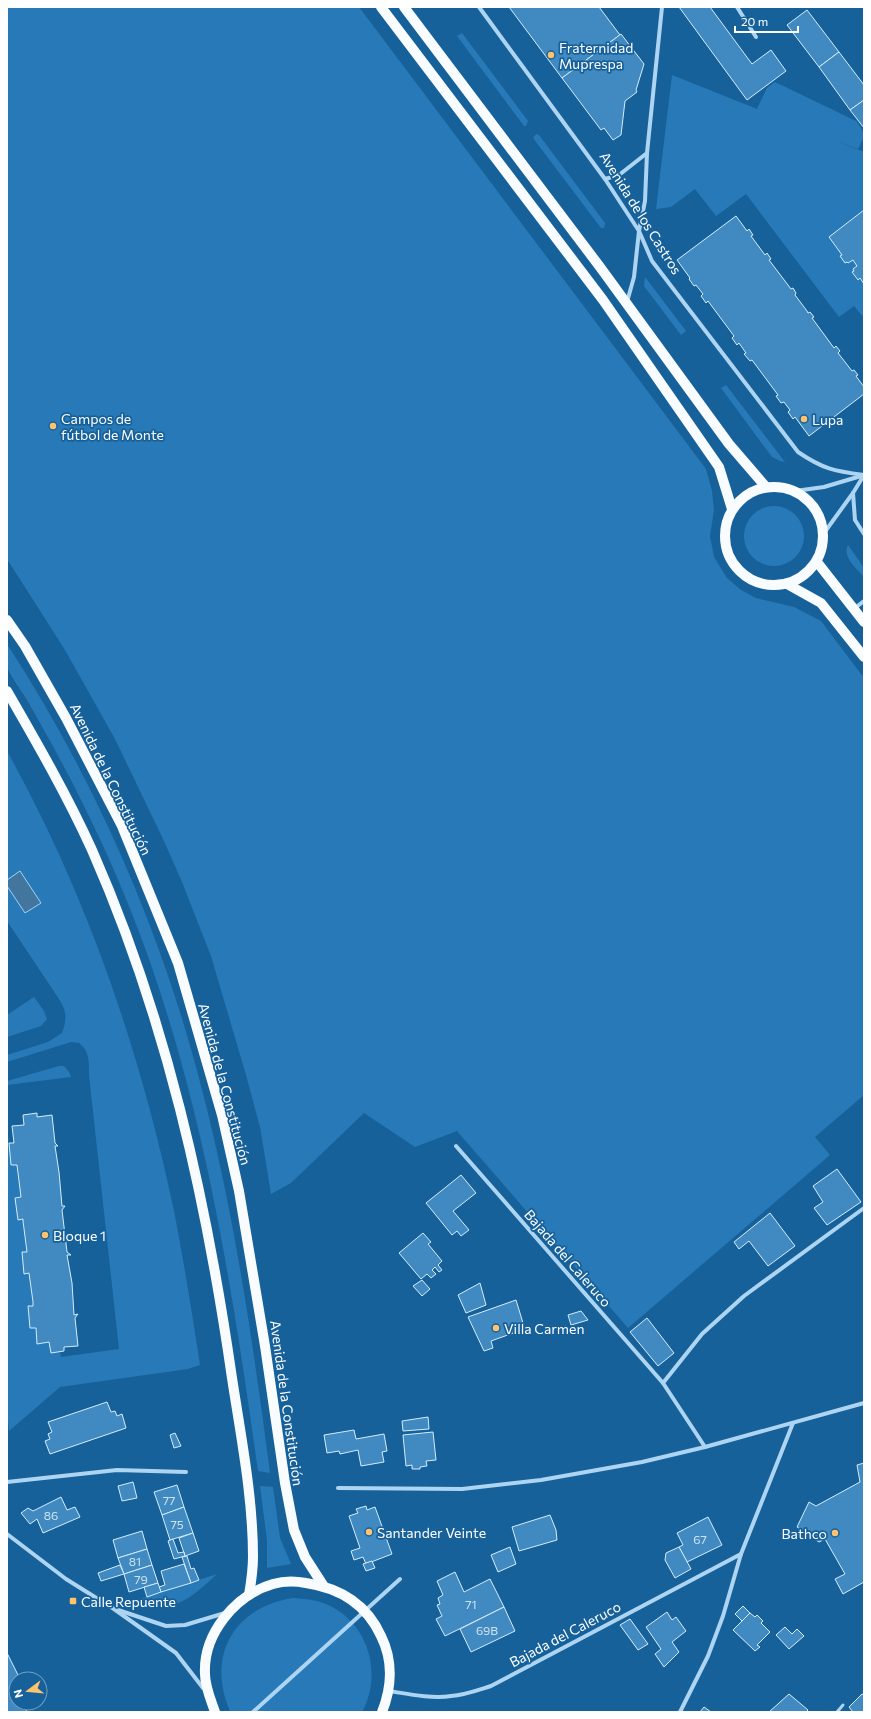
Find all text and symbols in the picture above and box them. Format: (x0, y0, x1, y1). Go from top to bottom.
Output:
scale bar (735, 8, 798, 34)
text: 20 m (741, 14, 768, 28)
place label: Fraternidad Muprespa (559, 39, 633, 72)
marker: Fraternidad Muprespa (546, 50, 556, 60)
street label: Avenida de los Castros (596, 149, 686, 277)
place label: Campos de fútbol de Monte (61, 410, 164, 443)
place label: Lupa (812, 411, 843, 428)
marker: Lupa (799, 414, 809, 424)
marker: Campos de fútbol de Monte (48, 421, 58, 431)
street label: Avenida de la Constitución (67, 700, 155, 858)
street label: Avenida de la Constitución (195, 1001, 255, 1167)
street label: Bajada del Caleruco (521, 1206, 615, 1310)
place label: Bloque 1 (53, 1227, 106, 1244)
marker: Bloque 1 (40, 1230, 50, 1240)
street label: Avenida de la Constitución (267, 1319, 307, 1487)
place label: Villa Carmen (504, 1320, 584, 1337)
marker: Villa Carmen (491, 1323, 501, 1333)
house number: 77 (163, 1493, 175, 1507)
house number: 86 (44, 1508, 58, 1522)
house number: 75 (170, 1517, 184, 1531)
place label: Santander Veinte (377, 1524, 486, 1541)
place label: Bathco (782, 1525, 827, 1542)
marker: Santander Veinte (364, 1527, 374, 1537)
marker: Bathco (830, 1528, 840, 1538)
house number: 67 (693, 1532, 707, 1546)
house number: 81 (129, 1554, 141, 1568)
house number: 79 (134, 1572, 148, 1586)
place label: Calle Repuente (81, 1593, 176, 1610)
marker: Calle Repuente (68, 1596, 78, 1606)
house number: 71 (465, 1597, 477, 1611)
street label: Bajada del Caleruco (506, 1597, 624, 1671)
house number: 69B (476, 1623, 498, 1637)
north arrow (8, 1671, 48, 1711)
text: N (11, 1688, 25, 1700)

